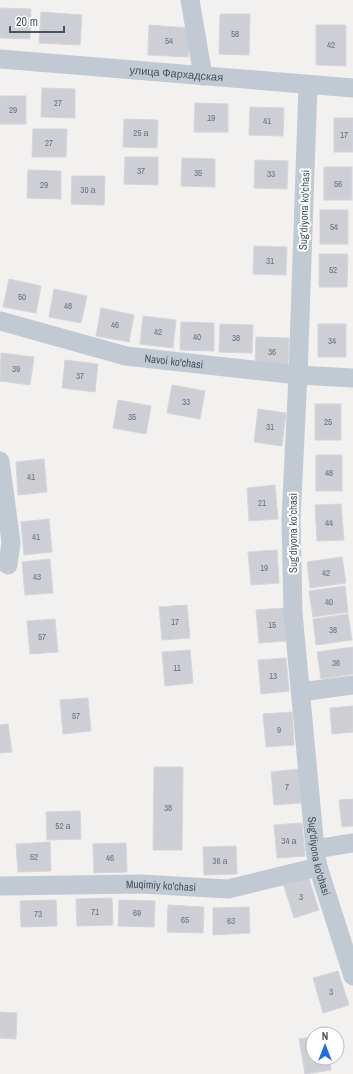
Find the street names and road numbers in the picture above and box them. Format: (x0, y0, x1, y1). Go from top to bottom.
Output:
street label: улица Фархадская (129, 63, 224, 84)
street label: Sug'diyona ko'chasi (296, 170, 312, 250)
street label: Navoi ko'chasi (144, 351, 204, 371)
street label: Sug'diyona ko'chasi (286, 493, 300, 573)
street label: Sug'diyona ko'chasi (305, 816, 334, 897)
street label: Muqimiy ko'chasi (126, 877, 196, 894)

